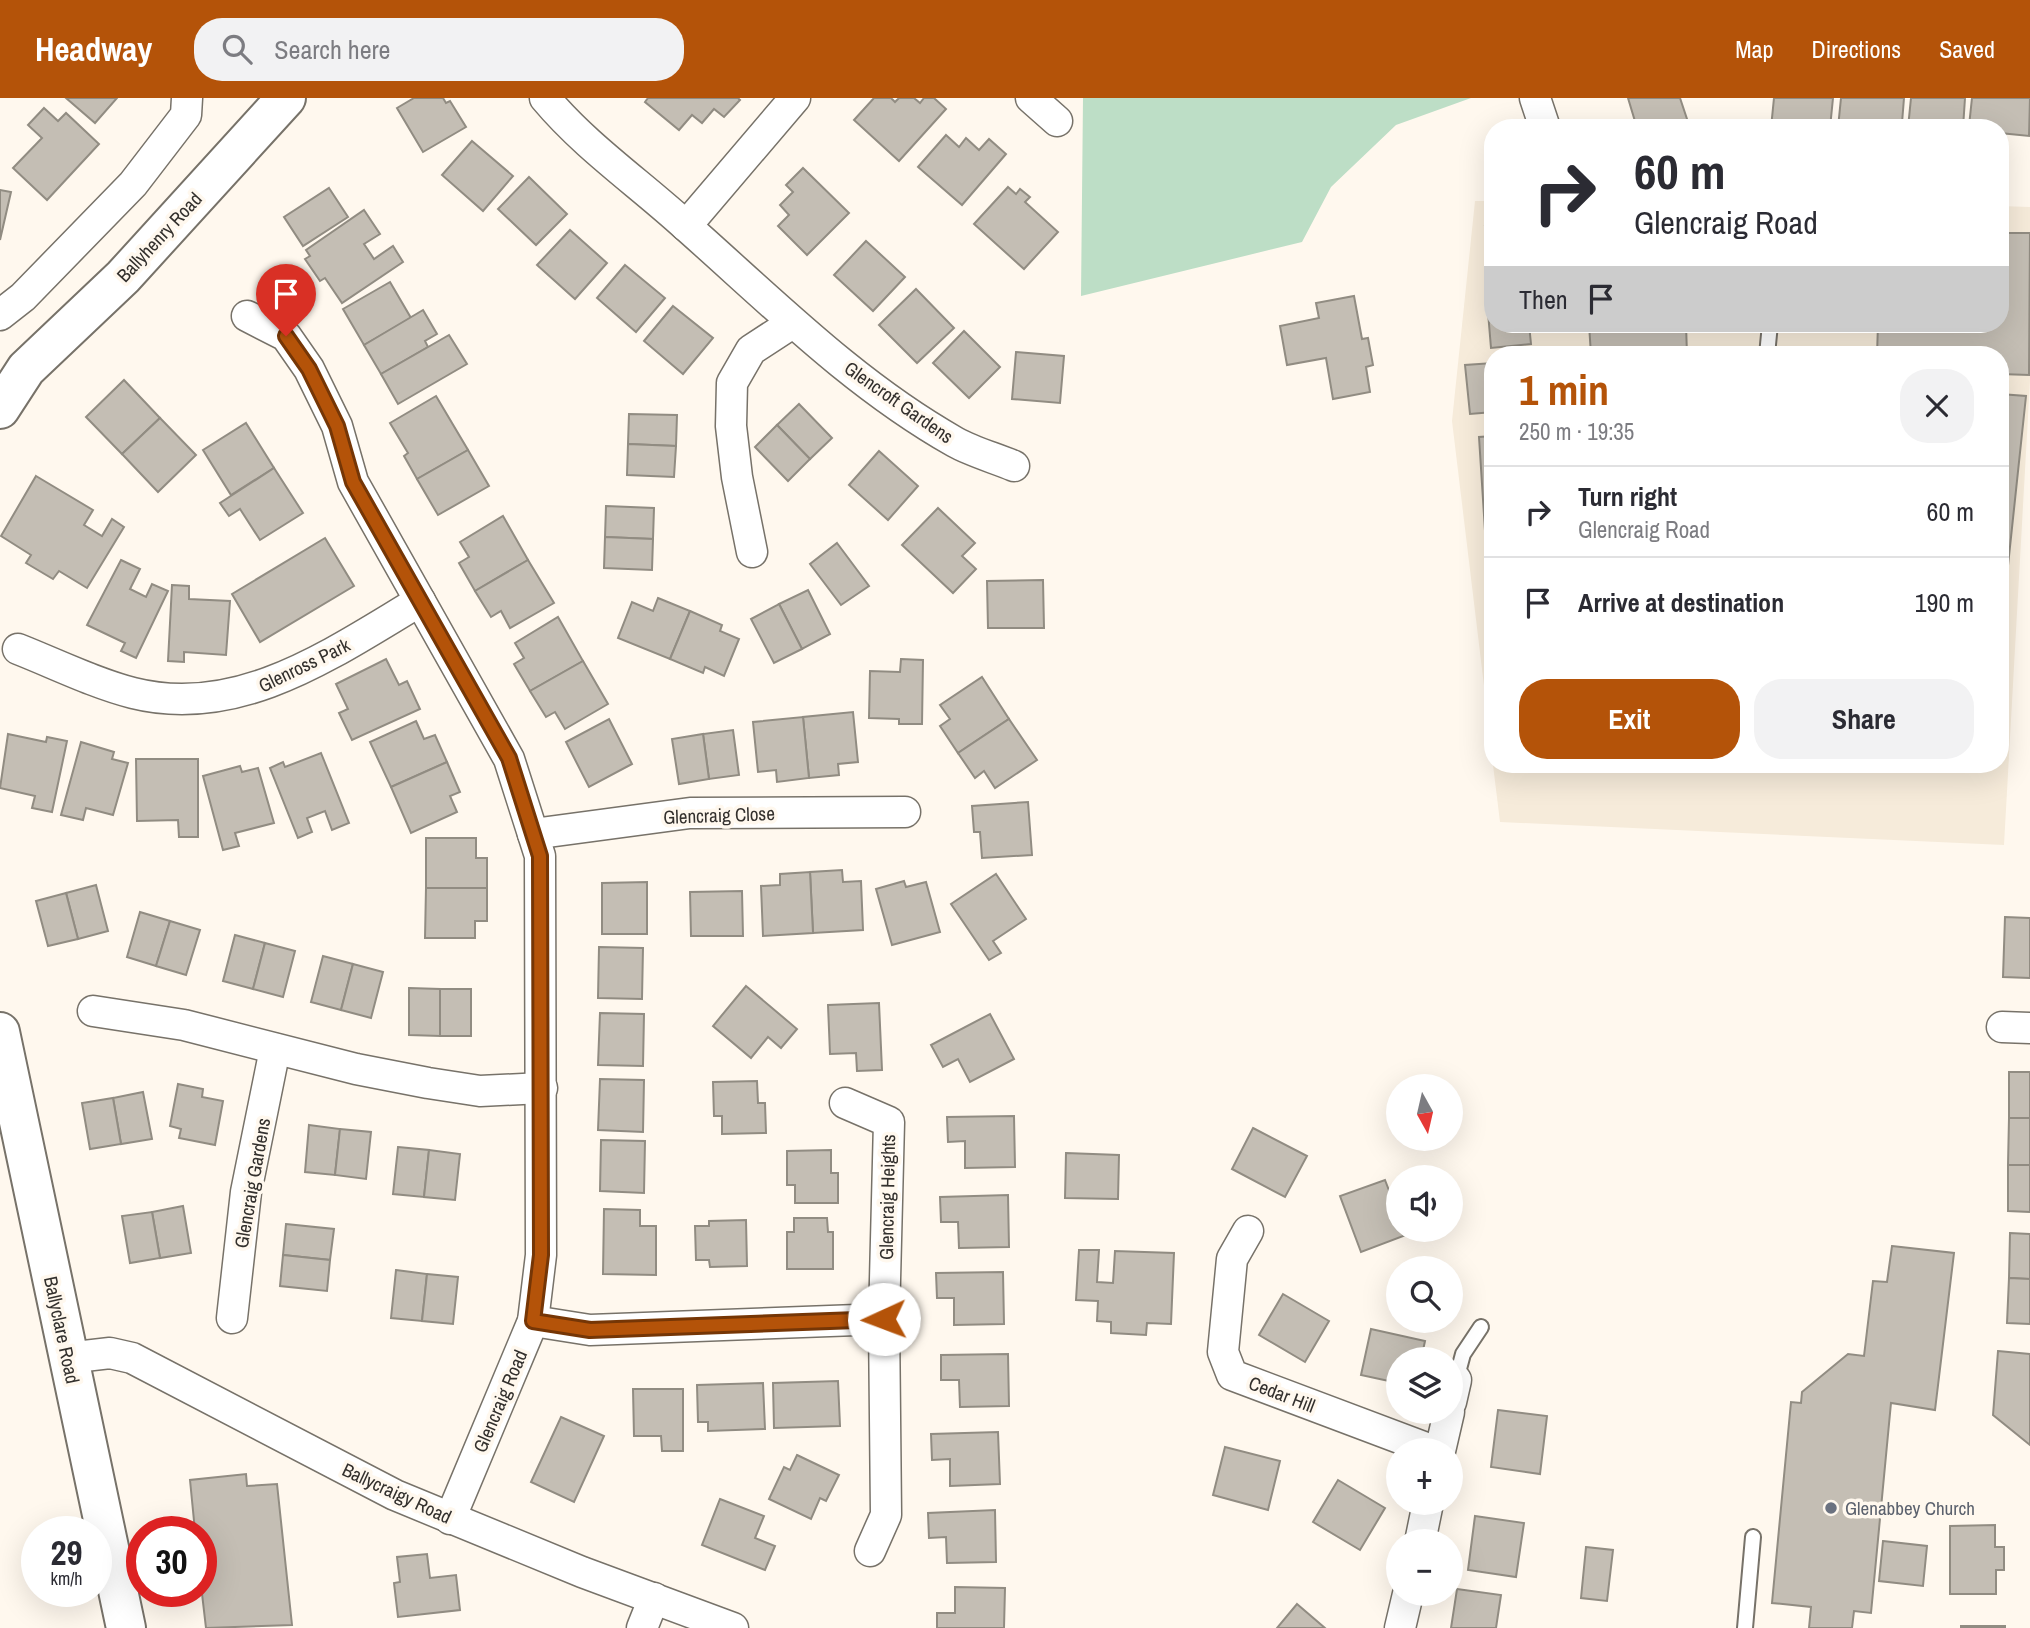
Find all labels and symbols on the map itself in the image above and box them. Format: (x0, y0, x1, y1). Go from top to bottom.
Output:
street label: Ballyhenry Road (111, 186, 207, 288)
pin (256, 264, 316, 336)
street label: Glencroft Gardens (839, 355, 959, 449)
street label: Glenross Park (254, 632, 354, 698)
street label: Glencraig Close (663, 800, 775, 830)
north arrow (1386, 1074, 1463, 1152)
street label: Glencraig Gardens (228, 1116, 276, 1250)
street label: Glencraig Heights (873, 1134, 901, 1260)
street label: Ballyclare Road (38, 1274, 86, 1386)
position arrow (847, 1282, 921, 1356)
street label: Glencraig Road (467, 1346, 533, 1456)
street label: Cedar Hill (1245, 1369, 1319, 1419)
street label: Ballycraigy Road (338, 1456, 456, 1530)
place label: Glenabbey Church (1845, 1495, 1975, 1521)
marker: Glenabbey Church (1823, 1500, 1839, 1516)
speed limit sign: 30 (126, 1516, 217, 1607)

